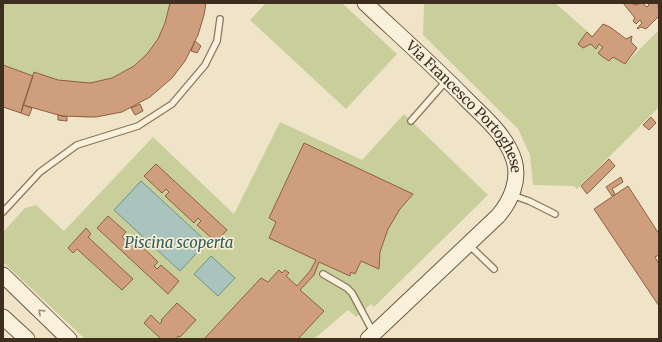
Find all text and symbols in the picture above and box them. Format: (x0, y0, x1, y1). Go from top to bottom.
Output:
street label: Via Francesco Portoghese (402, 36, 525, 173)
water label: Piscina scoperta (125, 233, 233, 252)
one-way arrow (38, 309, 46, 317)

